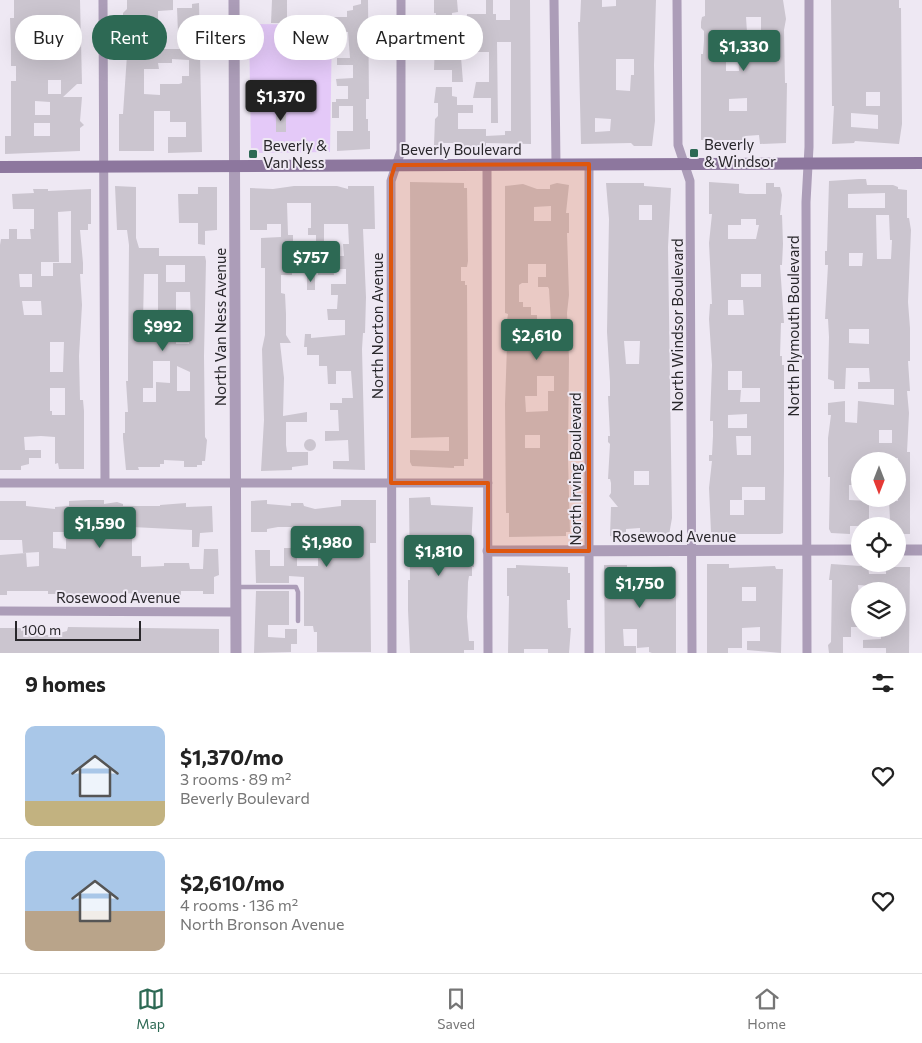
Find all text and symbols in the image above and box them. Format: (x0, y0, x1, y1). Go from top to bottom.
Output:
chip: Buy (15, 15, 82, 60)
chip: Rent (92, 15, 167, 60)
chip: Filters (177, 15, 264, 60)
chip: New (274, 15, 347, 60)
chip: Apartment (357, 15, 483, 60)
pin: $1,330 (703, 30, 785, 72)
text: $1,330 (719, 36, 769, 55)
pin: $1,370 (240, 80, 322, 122)
text: $1,370 (257, 86, 305, 105)
place label: Beverly & Windsor (704, 135, 776, 170)
place label: Beverly & Van Ness (263, 136, 327, 171)
street label: Beverly Boulevard (400, 140, 522, 158)
marker: Beverly & Windsor (688, 147, 700, 159)
marker: Beverly & Van Ness (247, 148, 259, 160)
street label: North Plymouth Boulevard (784, 235, 802, 417)
street label: North Windsor Boulevard (668, 238, 686, 412)
pin: $757 (281, 240, 341, 283)
text: $757 (293, 247, 329, 266)
street label: North Van Ness Avenue (211, 248, 229, 406)
street label: North Norton Avenue (368, 253, 386, 399)
pin: $992 (133, 310, 193, 352)
text: $992 (144, 316, 182, 335)
pin: $2,610 (496, 318, 578, 361)
text: $2,610 (512, 325, 562, 344)
street label: North Irving Boulevard (566, 392, 584, 546)
north arrow (851, 452, 906, 508)
map controls (851, 452, 906, 637)
pin: $1,590 (59, 506, 141, 549)
text: $1,590 (75, 513, 125, 532)
button: locate (851, 517, 906, 572)
pin: $1,980 (286, 526, 368, 568)
street label: Rosewood Avenue (612, 527, 736, 545)
text: $1,980 (302, 532, 352, 551)
pin: $1,810 (398, 534, 480, 577)
text: $1,810 (415, 541, 463, 560)
pin: $1,750 (599, 566, 681, 609)
text: $1,750 (616, 573, 664, 592)
button: layers (851, 582, 906, 637)
street label: Rosewood Avenue (56, 588, 180, 606)
scale bar (15, 618, 141, 641)
text: 100 m (22, 621, 61, 638)
icon: filters (869, 669, 897, 697)
text: 9 homes (25, 671, 106, 696)
text: $1,370/mo (180, 744, 284, 769)
icon: home (65, 746, 125, 806)
icon: heart (869, 762, 897, 790)
text: 3 rooms · 89 m² (180, 769, 291, 788)
text: Beverly Boulevard (180, 788, 310, 807)
text: $2,610/mo (180, 870, 285, 895)
icon: home (65, 871, 125, 931)
icon: heart (869, 887, 897, 915)
text: 4 rooms · 136 m² (180, 895, 298, 914)
text: North Bronson Avenue (180, 914, 344, 933)
tab: Map (136, 985, 165, 1032)
tab: Saved (437, 985, 475, 1032)
tab: Home (747, 985, 786, 1032)

